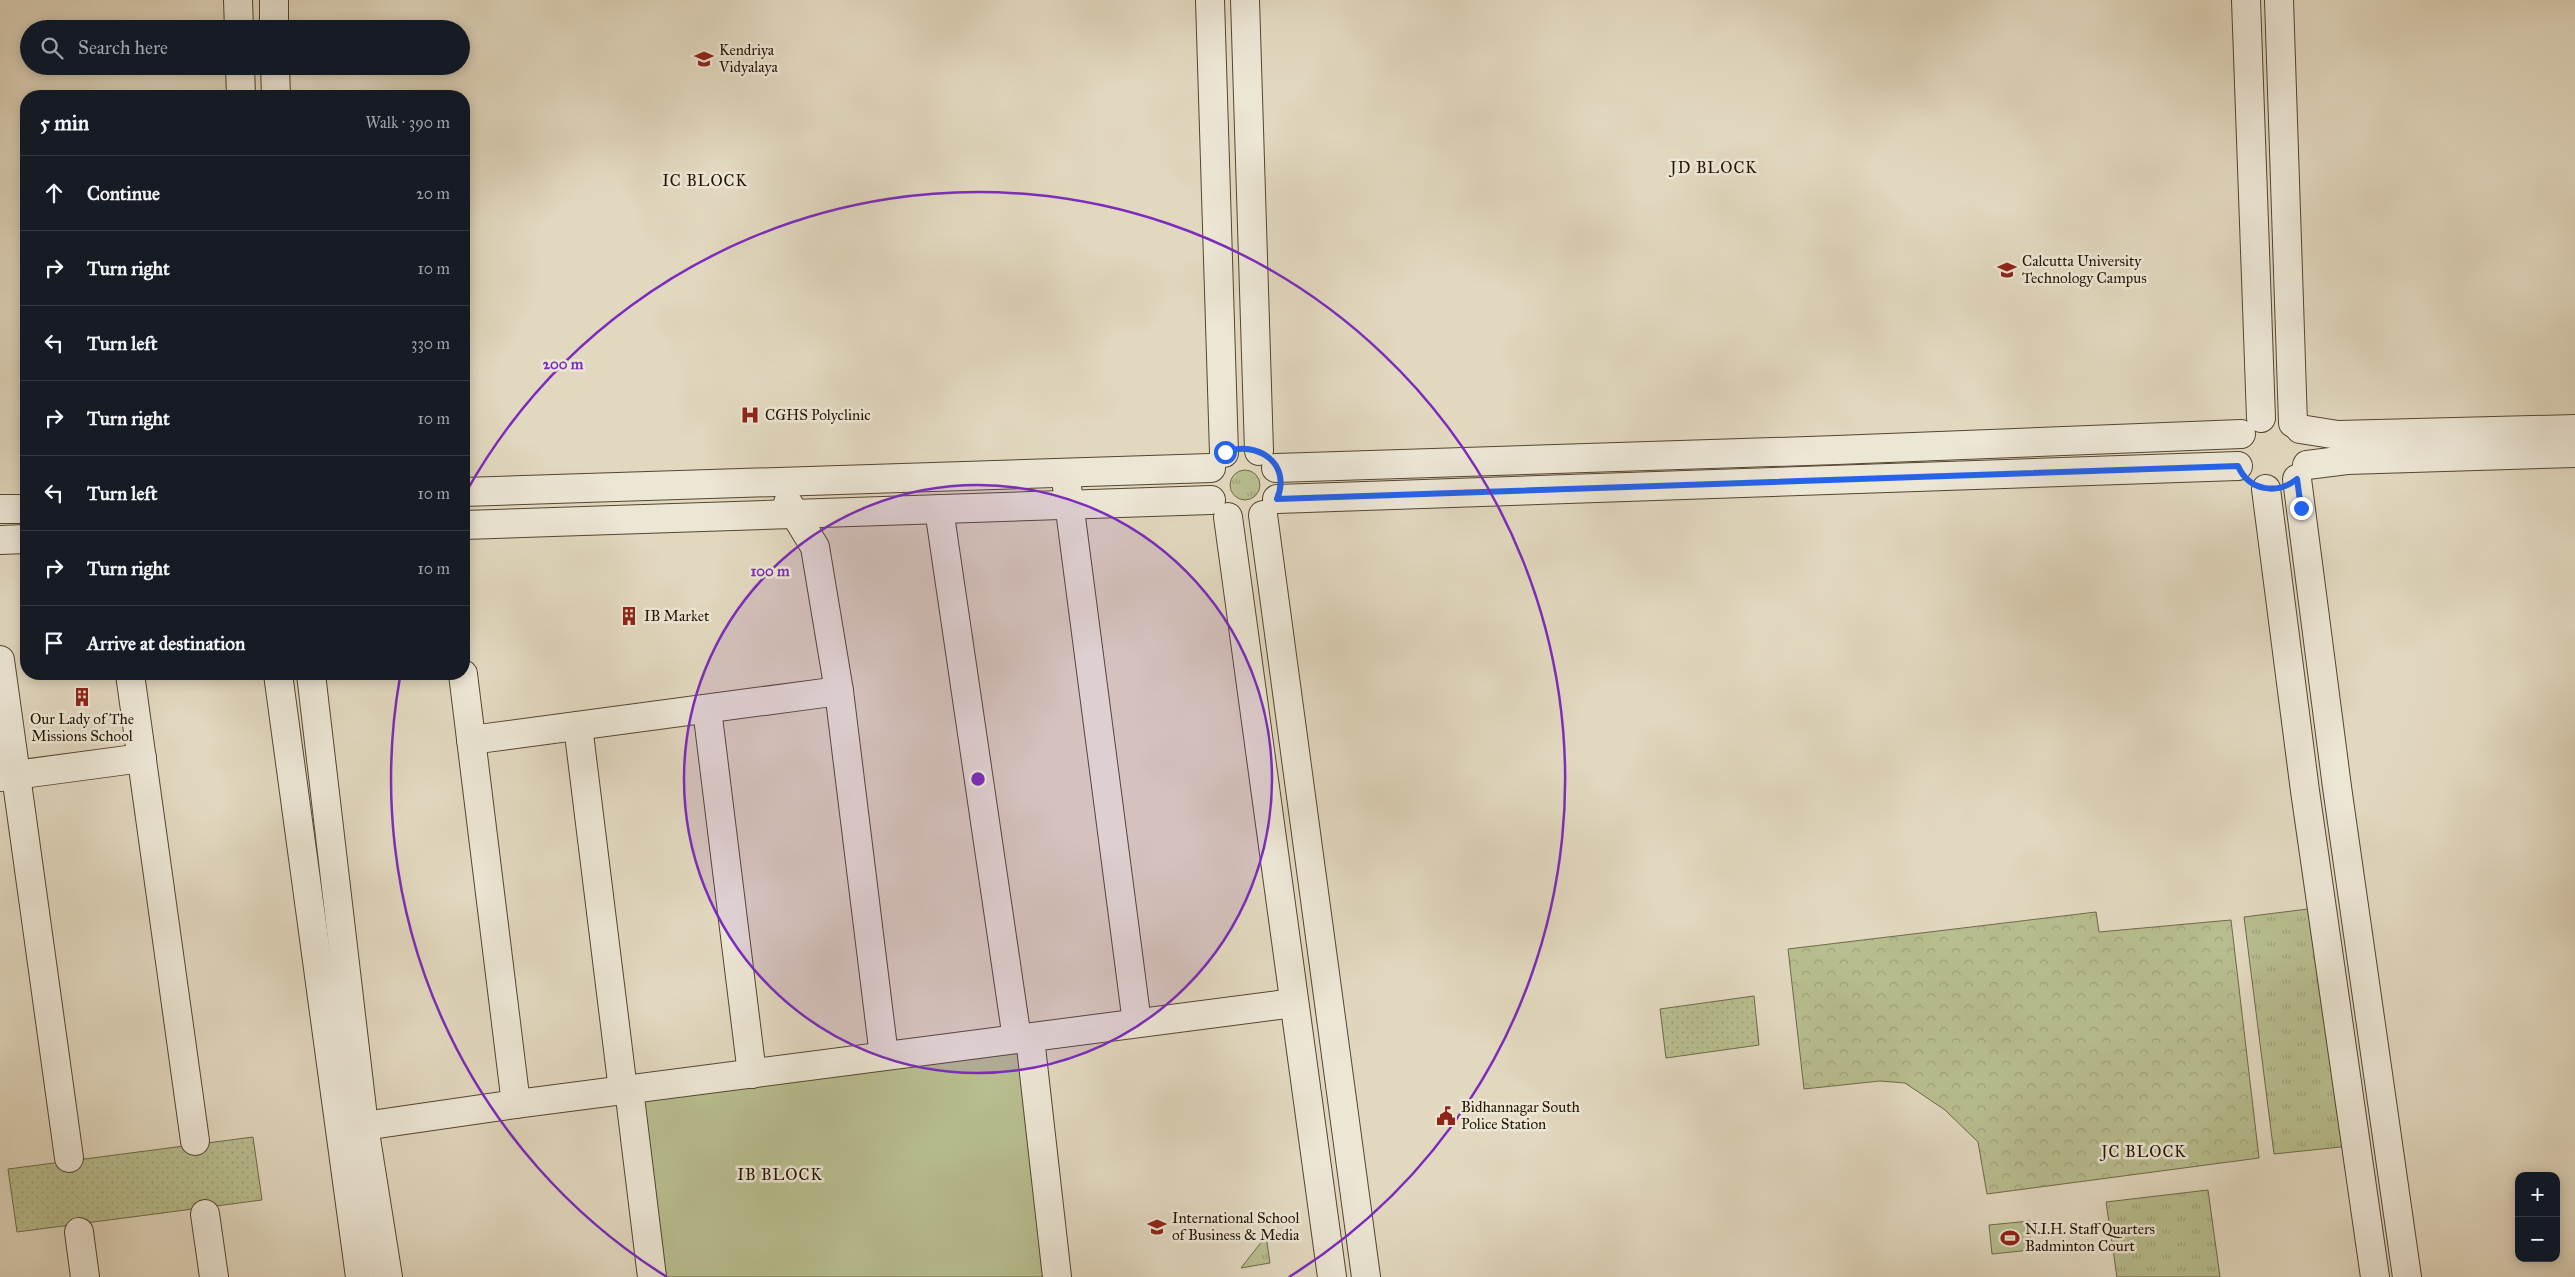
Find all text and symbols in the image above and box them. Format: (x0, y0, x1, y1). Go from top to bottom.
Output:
search box (20, 20, 470, 75)
icon: search (38, 34, 66, 62)
text: Search here (78, 36, 168, 59)
place label: Kendriya Vidyalaya (718, 41, 778, 76)
school or university icon: Kendriya Vidyalaya (693, 48, 715, 70)
text: 5 min (40, 110, 89, 136)
text: Walk · 390 m (365, 113, 450, 132)
district label: JD BLOCK (1668, 158, 1758, 178)
district label: IC BLOCK (662, 171, 748, 190)
icon: ahead (40, 179, 68, 207)
text: Continue (87, 182, 160, 205)
text: 20 m (416, 184, 450, 203)
place label: Calcutta University Technology Campus (2022, 252, 2147, 287)
icon: right (40, 254, 68, 282)
text: Turn right (87, 257, 170, 280)
text: 10 m (418, 259, 450, 278)
school or university icon: Calcutta University Technology Campus (1996, 259, 2018, 281)
icon: left (40, 329, 68, 357)
text: Turn left (87, 332, 157, 355)
text: 330 m (411, 334, 450, 353)
text: 200 m (543, 355, 584, 373)
icon: right (40, 404, 68, 432)
hospital icon: CGHS Polyclinic (739, 404, 761, 426)
place label: CGHS Polyclinic (765, 406, 871, 424)
text: Turn right (87, 407, 170, 430)
text: 10 m (418, 409, 450, 428)
route start (1214, 441, 1237, 464)
icon: left (40, 479, 68, 507)
text: Turn left (87, 482, 157, 505)
text: 10 m (418, 484, 450, 503)
route end (2290, 497, 2313, 520)
icon: right (40, 554, 68, 582)
text: Turn right (87, 557, 170, 580)
text: 10 m (418, 559, 450, 578)
text: 100 m (750, 562, 790, 580)
building icon: IB Market (618, 605, 640, 627)
place label: IB Market (644, 607, 710, 625)
icon: arrive (40, 629, 68, 657)
text: Arrive at destination (87, 632, 245, 655)
building icon: Our Lady of The Missions School (71, 686, 93, 708)
place label: Our Lady of The Missions School (30, 710, 134, 745)
centre of rings (969, 770, 987, 788)
place label: Bidhannagar South Police Station (1461, 1098, 1580, 1133)
public building icon: Bidhannagar South Police Station (1435, 1105, 1457, 1127)
district label: JC BLOCK (2099, 1142, 2187, 1162)
district label: IB BLOCK (737, 1165, 823, 1184)
map controls (2515, 1172, 2560, 1262)
button: + (2515, 1172, 2560, 1217)
place label: International School of Business & Media (1172, 1209, 1300, 1244)
school or university icon: International School of Business & Media (1146, 1216, 1168, 1238)
button: − (2515, 1217, 2560, 1262)
place label: N.I.H. Staff Quarters Badminton Court (2025, 1220, 2155, 1255)
sports icon: N.I.H. Staff Quarters Badminton Court (1999, 1227, 2021, 1249)

